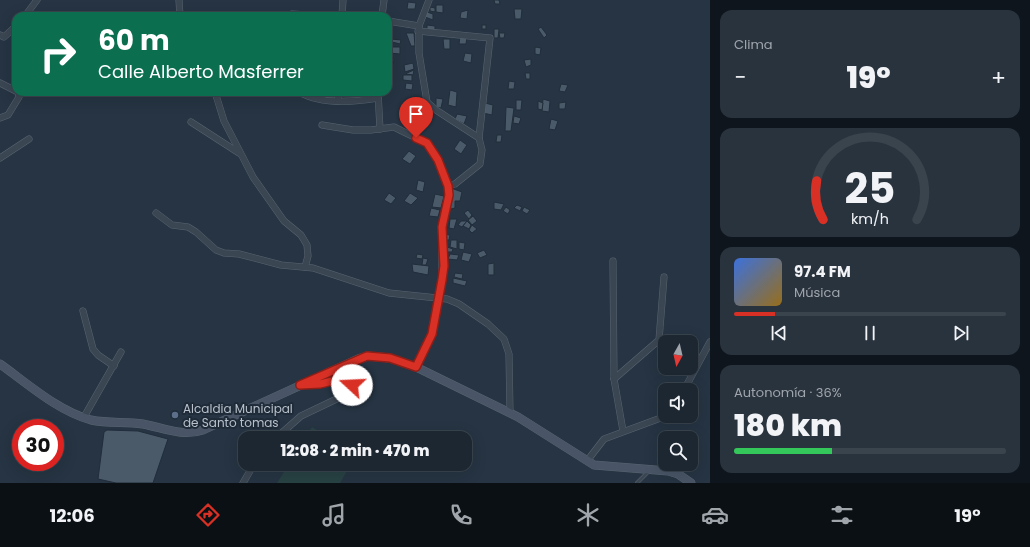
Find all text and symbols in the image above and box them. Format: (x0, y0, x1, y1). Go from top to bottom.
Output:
text: 60 m (98, 21, 170, 60)
icon: right (32, 28, 84, 80)
text: Clima (734, 35, 773, 54)
text: 19° (846, 56, 891, 99)
text: Calle Alberto Masferrer (98, 59, 304, 84)
text: − (734, 62, 746, 93)
text: + (991, 62, 1006, 93)
pin (399, 97, 433, 138)
icon: arrive (405, 103, 427, 125)
text: 25 (845, 159, 895, 218)
text: km/h (851, 209, 889, 229)
text: 97.4 FM (794, 261, 851, 282)
text: Música (794, 283, 840, 302)
icon: previous (768, 322, 790, 344)
icon: pause (859, 322, 881, 344)
icon: next (950, 322, 972, 344)
north arrow (658, 335, 698, 375)
map controls (658, 335, 698, 471)
position arrow (331, 364, 373, 406)
button: sound (658, 383, 698, 423)
text: Autonomía · 36% (734, 383, 842, 402)
place label: Alcaldia Municipal de Santo tomas (183, 400, 293, 431)
text: 180 km (734, 404, 842, 447)
marker: Alcaldia Municipal de Santo tomas (170, 410, 180, 420)
speed limit sign: 30 (12, 419, 64, 471)
button: search (658, 431, 698, 471)
text: 12:08 · 2 min · 470 m (281, 440, 429, 461)
icon: directions (194, 501, 222, 529)
icon: music (320, 501, 348, 529)
icon: phone (447, 501, 475, 529)
icon: climate (574, 501, 602, 529)
icon: car (701, 501, 729, 529)
icon: filters (828, 501, 856, 529)
text: 12:06 (49, 503, 95, 528)
text: 19° (954, 503, 981, 528)

